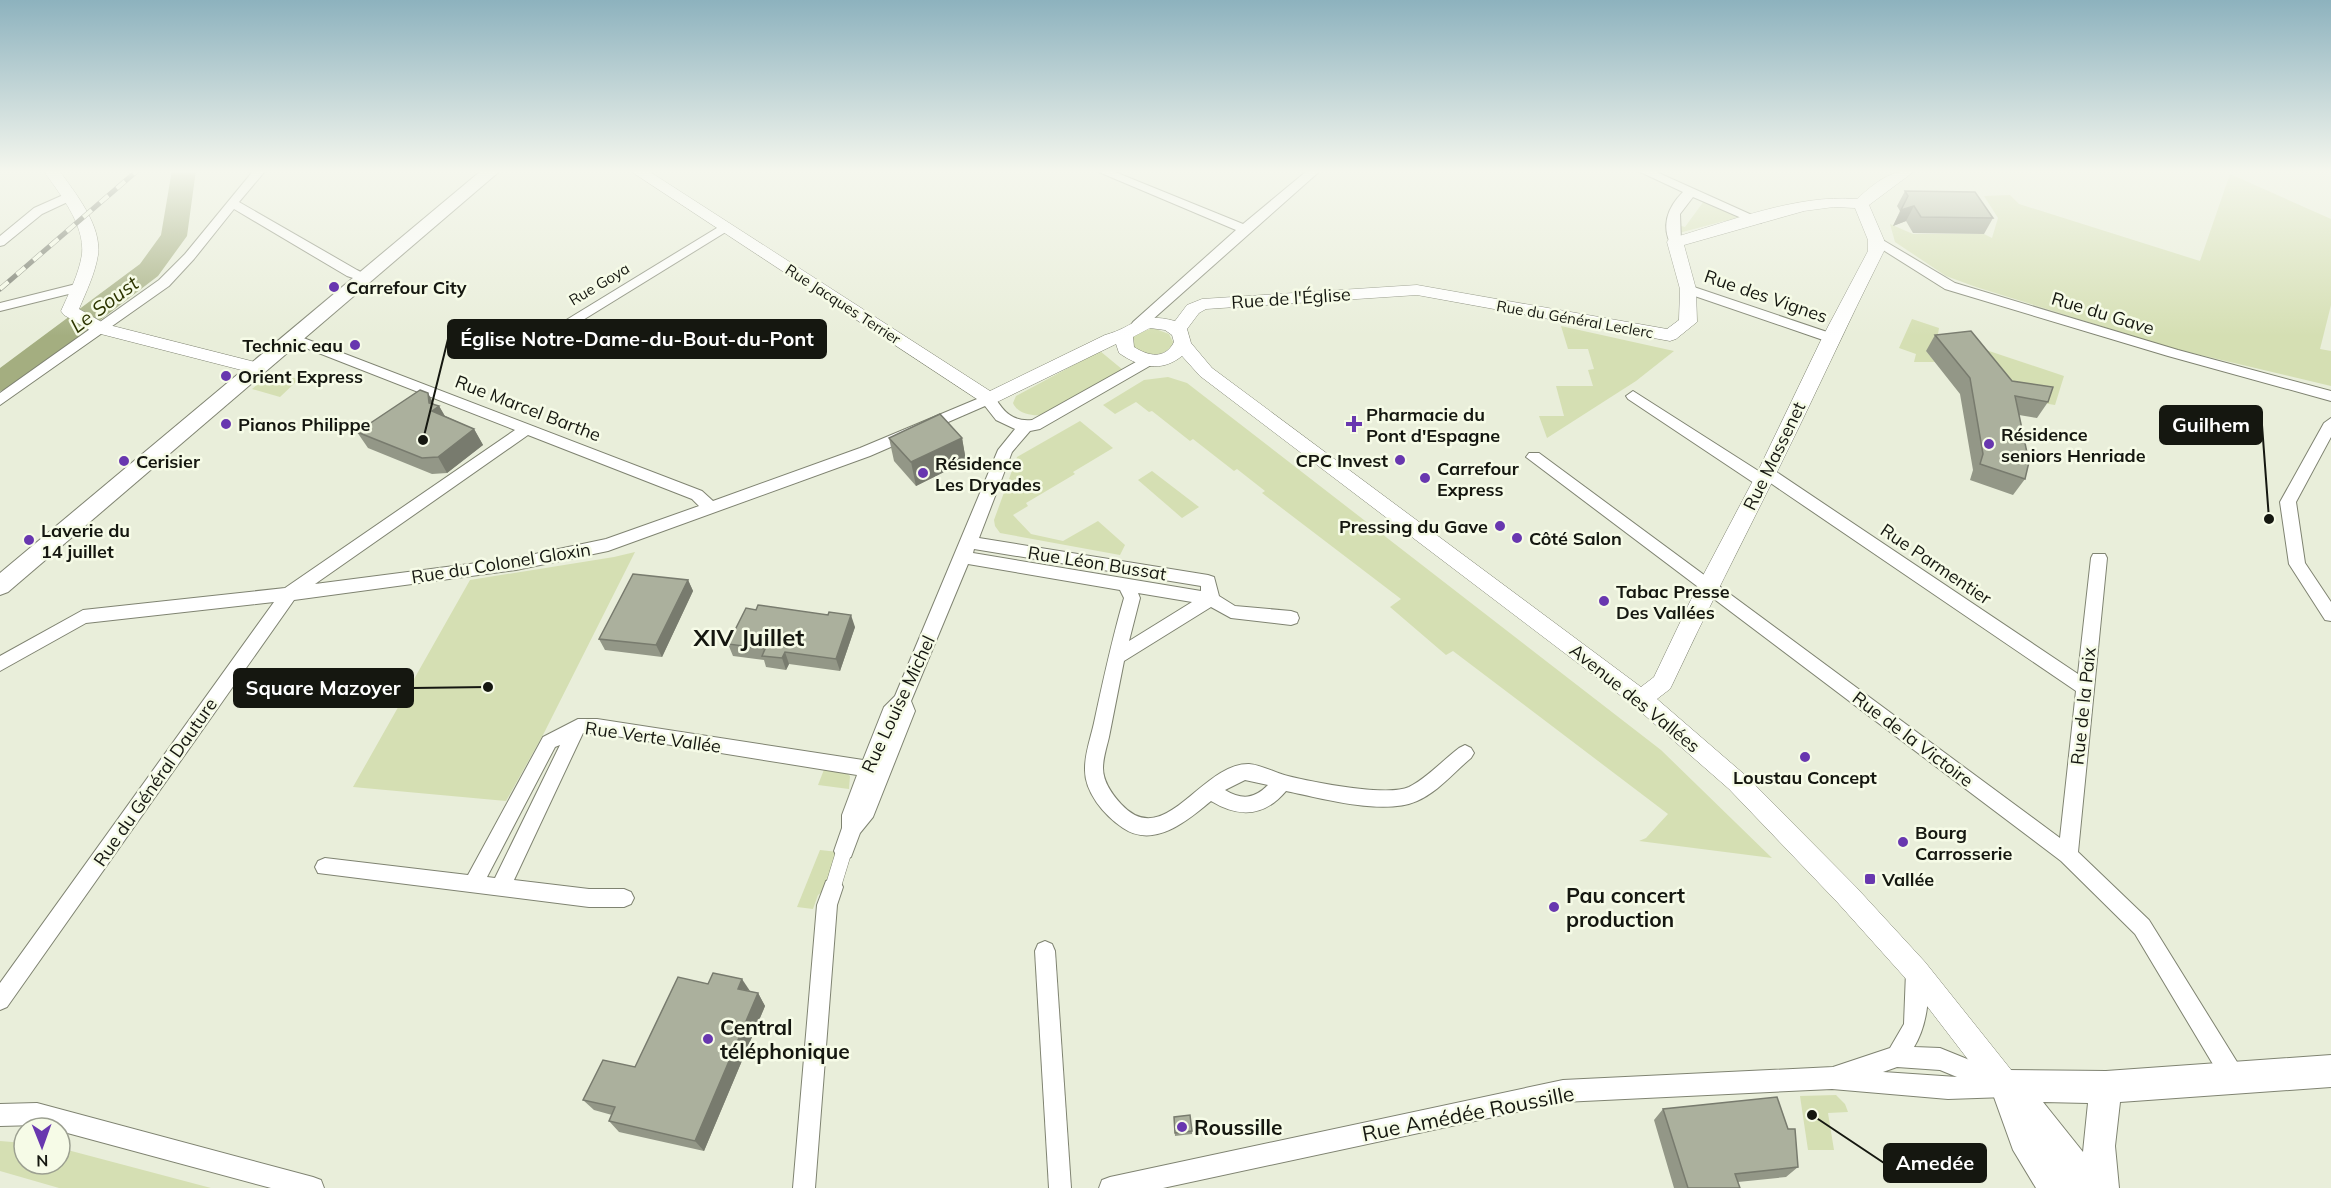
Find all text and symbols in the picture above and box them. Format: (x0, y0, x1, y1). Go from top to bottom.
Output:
street label: Rue Goya (565, 259, 633, 309)
street label: Rue Jacques Terrier (782, 260, 905, 349)
street label: Rue des Vignes (1701, 264, 1831, 328)
water label: Le Soust (65, 270, 144, 338)
place label: Carrefour City (346, 276, 467, 299)
marker: Carrefour City (327, 280, 341, 294)
street label: Rue de l'Église (1231, 282, 1351, 314)
street label: Rue du Gave (2049, 286, 2157, 340)
street label: Rue du Général Leclerc (1495, 296, 1655, 342)
callout: Église Notre-Dame-du-Bout-du-Pont (448, 320, 826, 358)
text: Église Notre-Dame-du-Bout-du-Pont (460, 326, 814, 351)
place label: Technic eau (242, 334, 343, 357)
marker: Technic eau (348, 338, 362, 352)
place label: Orient Express (238, 365, 363, 388)
marker: Orient Express (219, 369, 233, 383)
street label: Rue Marcel Barthe (452, 370, 604, 446)
street label: Rue Massenet (1738, 398, 1810, 514)
place label: Pharmacie du Pont d'Espagne (1366, 403, 1500, 447)
callout: Guilhem (2160, 406, 2262, 444)
text: Guilhem (2172, 412, 2250, 437)
place label: Pianos Philippe (238, 413, 371, 436)
marker: Pianos Philippe (219, 417, 233, 431)
marker: Pharmacie du Pont d'Espagne (1347, 417, 1361, 431)
place label: Résidence seniors Henriade (2001, 423, 2146, 467)
marker: Résidence seniors Henriade (1982, 437, 1996, 451)
place label: CPC Invest (1295, 449, 1388, 472)
place label: Cerisier (136, 450, 201, 473)
place label: Résidence Les Dryades (935, 452, 1041, 496)
marker: CPC Invest (1393, 453, 1407, 467)
marker: Cerisier (117, 454, 131, 468)
place label: Carrefour Express (1437, 457, 1520, 501)
marker: Résidence Les Dryades (916, 466, 930, 480)
marker: Carrefour Express (1418, 471, 1432, 485)
place label: Pressing du Gave (1339, 515, 1488, 538)
street label: Rue Parmentier (1876, 518, 1996, 610)
place label: Laverie du 14 juillet (41, 519, 130, 563)
marker: Pressing du Gave (1493, 519, 1507, 533)
place label: Côté Salon (1529, 527, 1622, 550)
marker: Côté Salon (1510, 531, 1524, 545)
marker: Laverie du 14 juillet (22, 533, 36, 547)
street label: Rue du Colonel Gloxin (410, 537, 592, 589)
street label: Rue Léon Bussat (1026, 541, 1168, 585)
place label: Tabac Presse Des Vallées (1616, 580, 1730, 624)
marker: Tabac Presse Des Vallées (1597, 594, 1611, 608)
district label: XIV Juillet (693, 622, 804, 652)
street label: Rue Louise Michel (856, 632, 940, 776)
street label: Avenue des Vallées (1565, 638, 1705, 758)
street label: Rue de la Paix (2065, 646, 2101, 766)
callout: Square Mazoyer (234, 669, 413, 707)
text: Square Mazoyer (246, 675, 401, 700)
street label: Rue de la Victoire (1848, 686, 1978, 792)
street label: Rue du Général Dauture (88, 693, 222, 871)
street label: Rue Verte Vallée (584, 716, 722, 758)
marker: Loustau Concept (1798, 750, 1812, 764)
place label: Loustau Concept (1733, 766, 1877, 789)
place label: Bourg Carrosserie (1915, 821, 2012, 865)
marker: Bourg Carrosserie (1896, 835, 1910, 849)
place label: Vallée (1881, 868, 1934, 891)
marker: Vallée (1863, 872, 1877, 886)
place label: Pau concert production (1566, 882, 1685, 932)
marker: Pau concert production (1547, 900, 1561, 914)
place label: Central téléphonique (720, 1014, 850, 1064)
marker: Central téléphonique (701, 1032, 715, 1046)
street label: Rue Amédée Roussille (1360, 1080, 1576, 1146)
place label: Roussille (1194, 1114, 1282, 1140)
north arrow (12, 1116, 72, 1176)
marker: Roussille (1175, 1120, 1189, 1134)
callout: Amedée (1884, 1144, 1986, 1182)
text: Amedée (1896, 1150, 1974, 1175)
text: N (36, 1151, 48, 1171)

